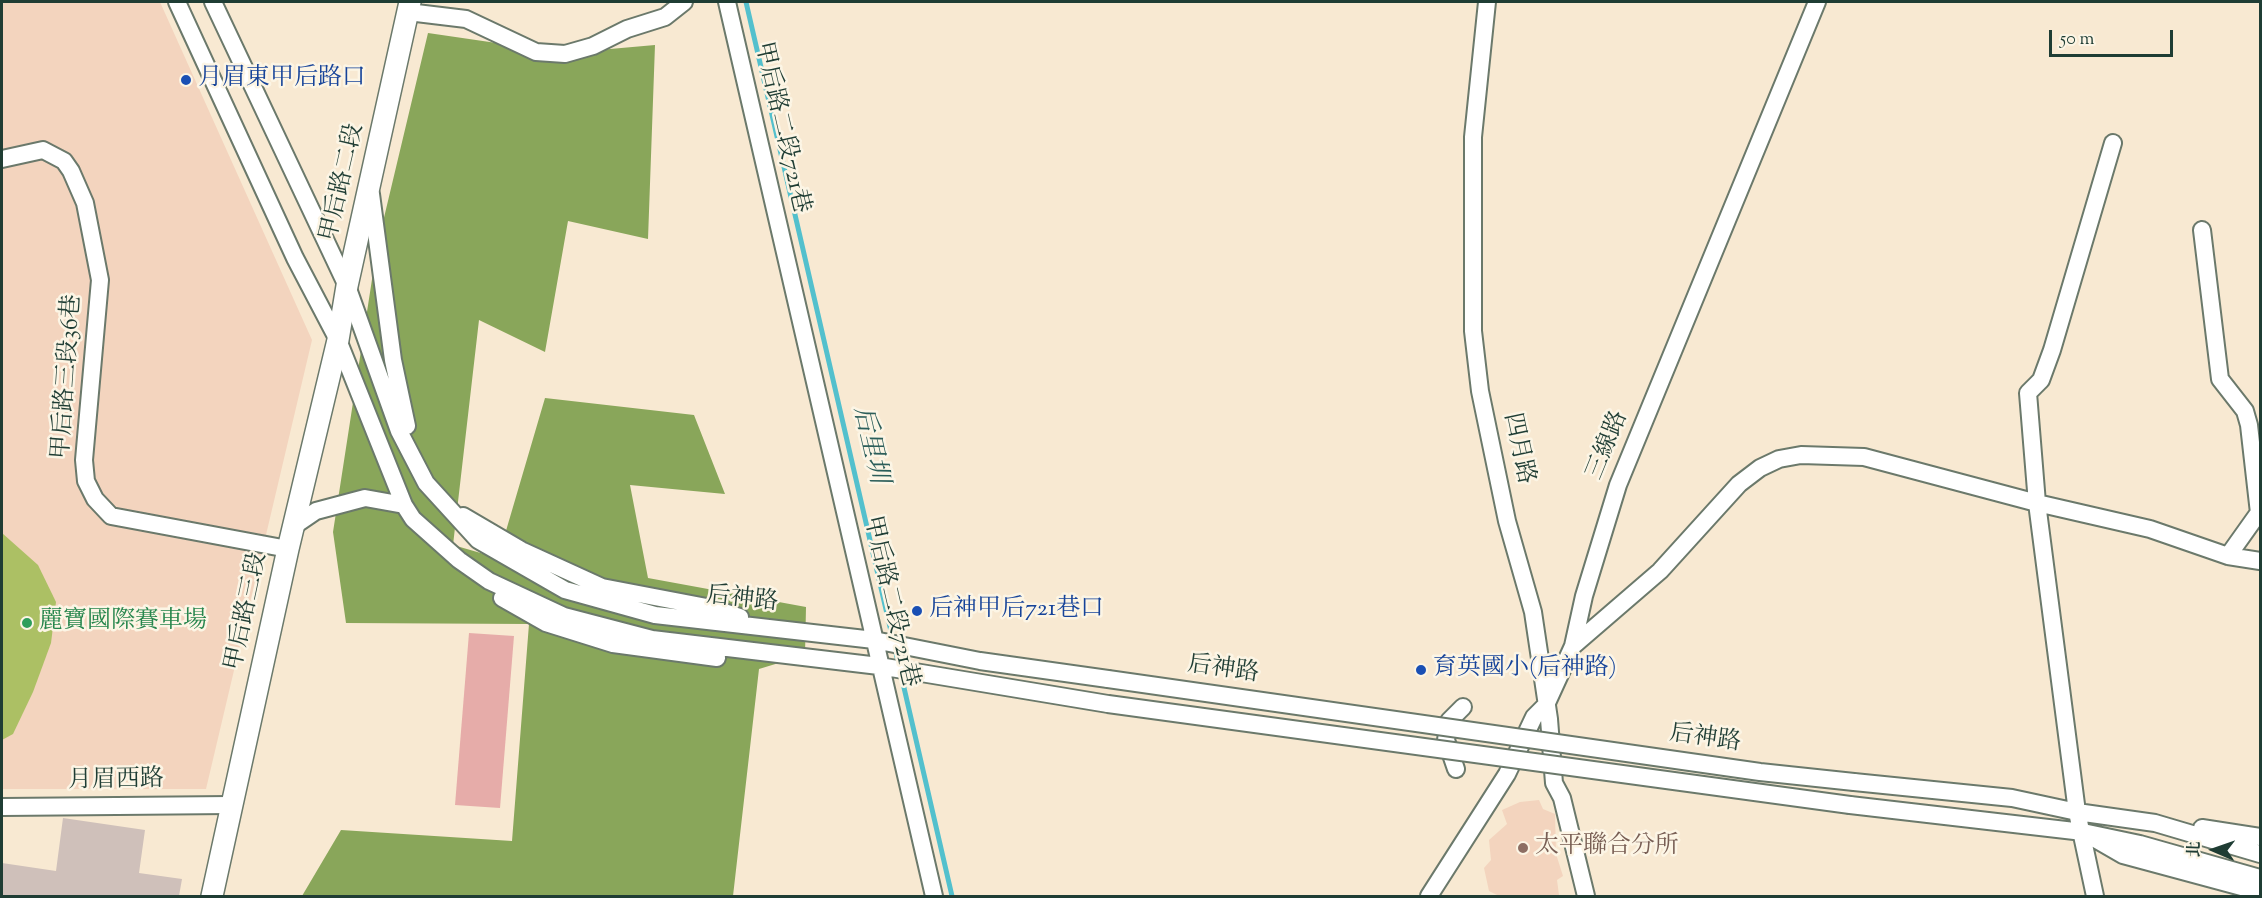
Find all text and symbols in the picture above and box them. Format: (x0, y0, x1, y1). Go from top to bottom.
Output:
scale bar (2052, 18, 2176, 56)
text: 50 m (2060, 27, 2094, 53)
street label: 甲后路二段721巷 (746, 39, 814, 217)
place label: 月眉東甲后路口 (198, 66, 366, 94)
marker: 月眉東甲后路口 (179, 73, 193, 87)
street label: 甲后路二段 (316, 121, 372, 245)
street label: 甲后路三段36巷 (49, 293, 89, 461)
water label: 后里圳 (844, 403, 892, 487)
street label: 三線路 (1582, 407, 1636, 485)
street label: 四月路 (1495, 411, 1539, 487)
street label: 甲后路二段721巷 (855, 513, 923, 691)
street label: 甲后路三段 (221, 550, 275, 674)
street label: 后神路 (705, 583, 779, 619)
place label: 后神甲后721巷口 (929, 597, 1104, 625)
marker: 后神甲后721巷口 (910, 604, 924, 618)
place label: 麗寶國際賽車場 (39, 609, 207, 637)
marker: 麗寶國際賽車場 (20, 616, 34, 630)
street label: 后神路 (1185, 652, 1261, 690)
place label: 育英國小(后神路) (1433, 656, 1617, 684)
marker: 育英國小(后神路) (1414, 663, 1428, 677)
street label: 后神路 (1667, 721, 1743, 759)
street label: 月眉西路 (68, 767, 164, 797)
north arrow (2184, 820, 2244, 880)
place label: 太平聯合分所 (1535, 834, 1679, 862)
marker: 太平聯合分所 (1516, 841, 1530, 855)
text: 北 (2184, 841, 2207, 858)

